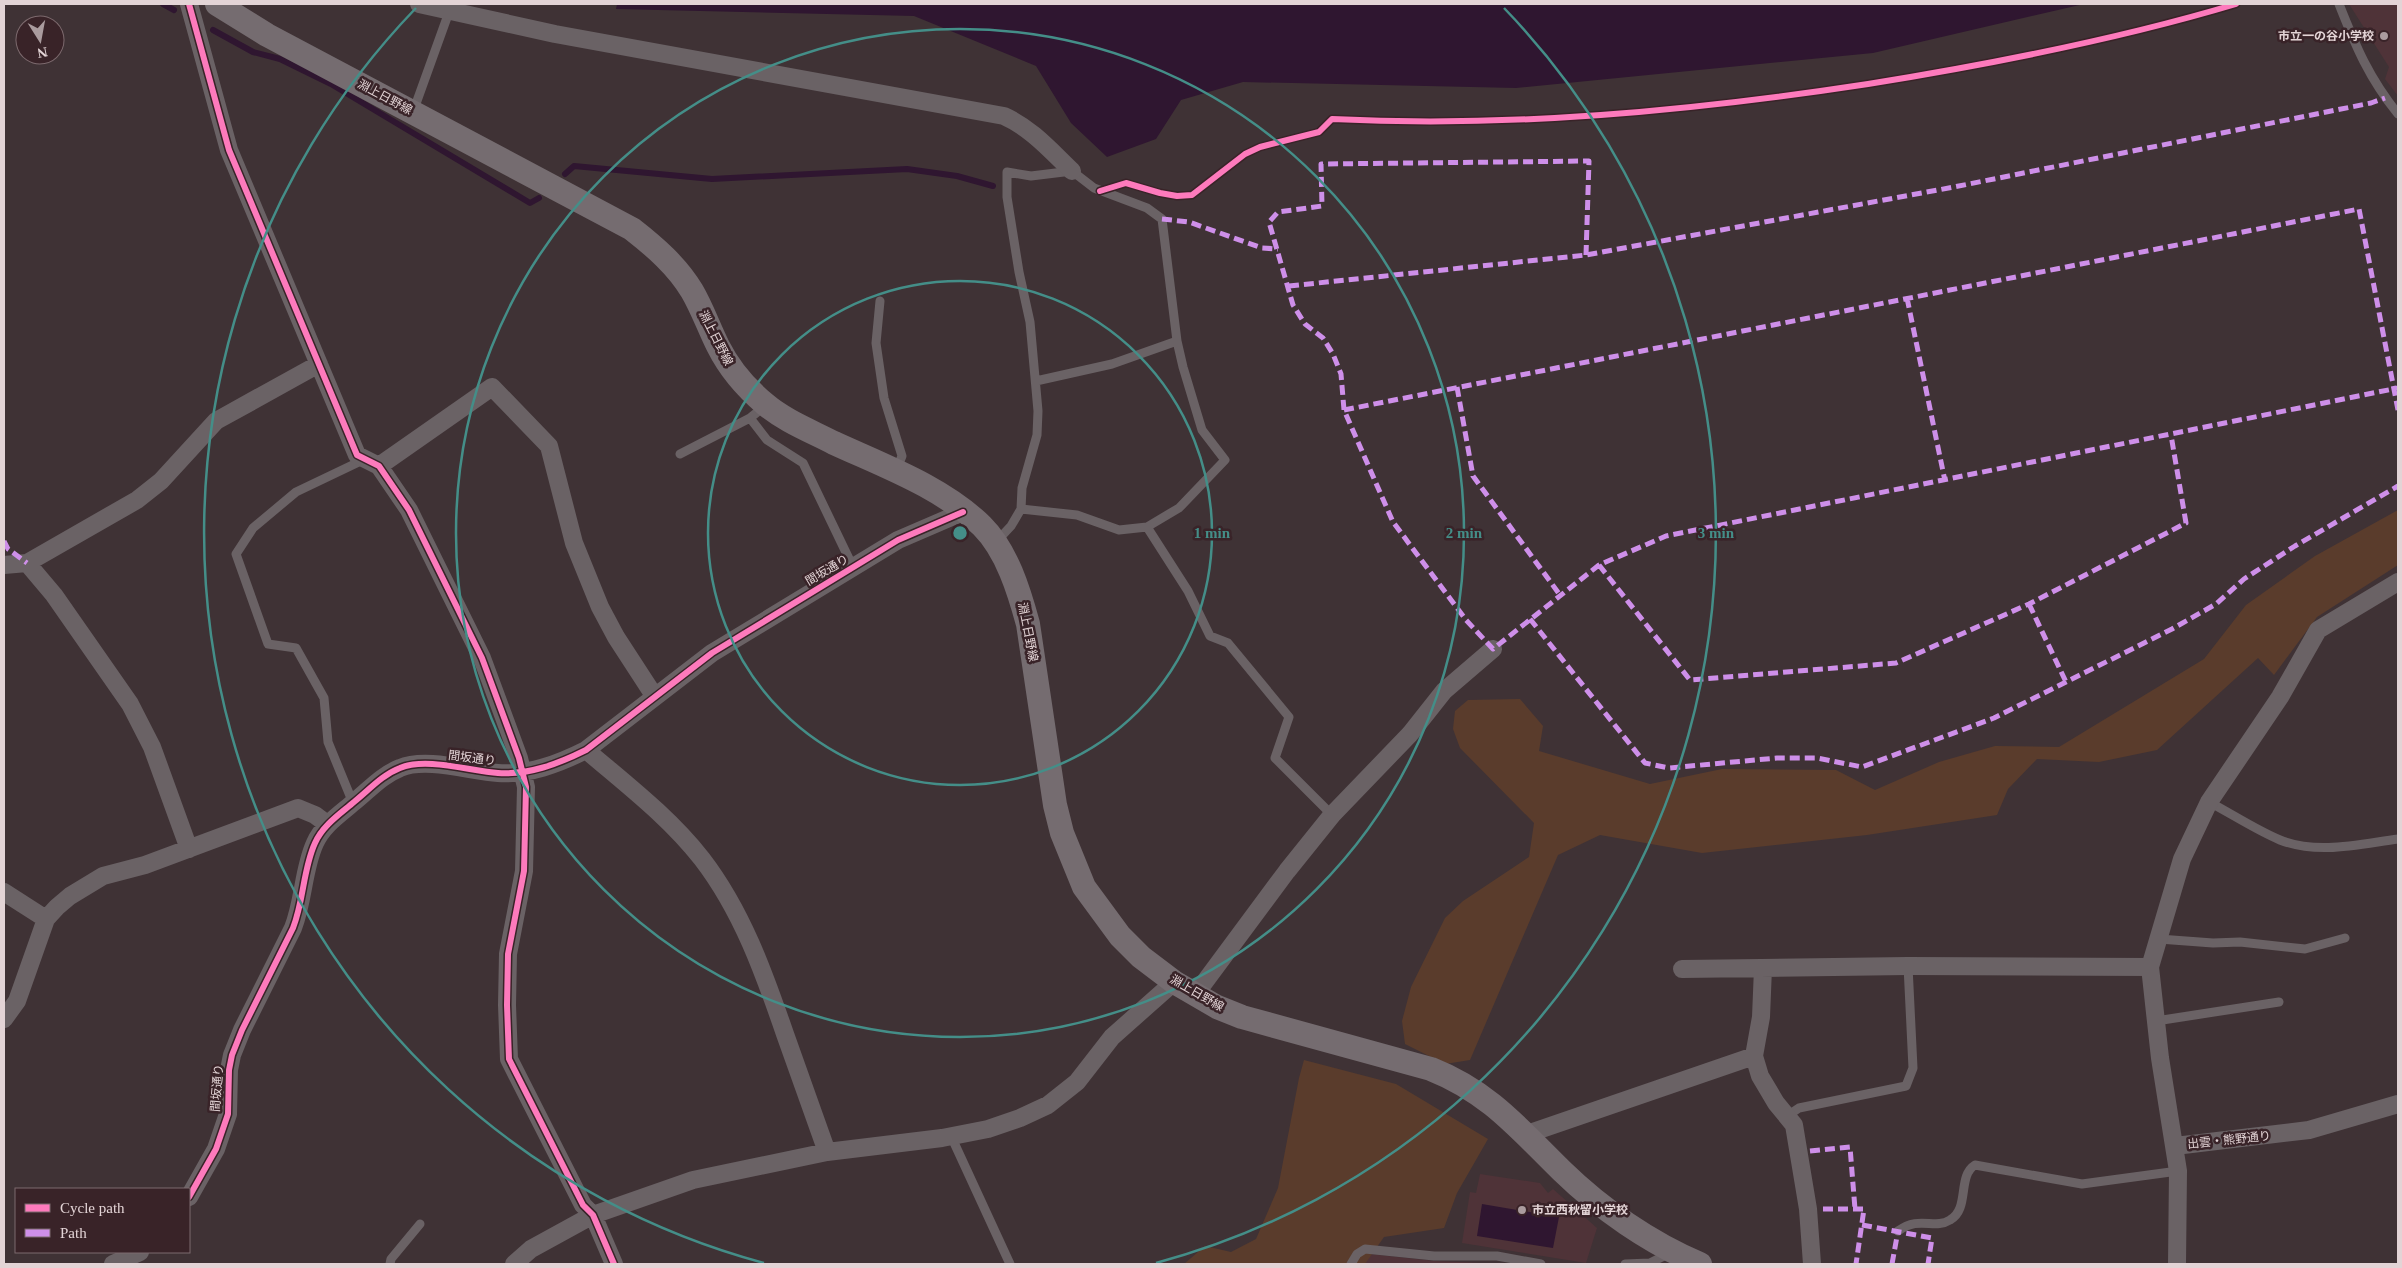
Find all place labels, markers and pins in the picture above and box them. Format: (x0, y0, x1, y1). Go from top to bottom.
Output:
place label: 市立一の谷小学校 (2278, 29, 2374, 43)
marker: 市立一の谷小学校 (2378, 30, 2390, 42)
centre of rings (951, 524, 969, 542)
place label: 市立西秋留小学校 (1532, 1203, 1628, 1217)
marker: 市立西秋留小学校 (1516, 1204, 1528, 1216)

